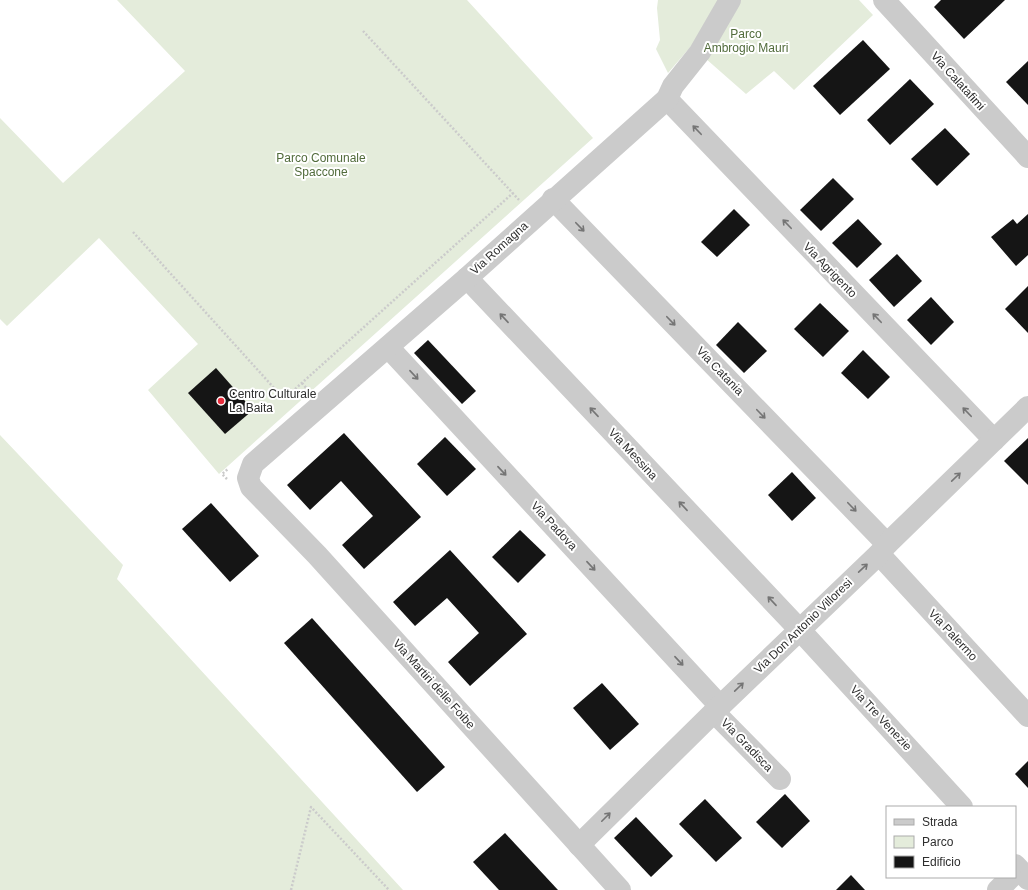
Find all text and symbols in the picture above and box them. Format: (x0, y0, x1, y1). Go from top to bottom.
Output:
park label: Parco Ambrogio Mauri (704, 27, 788, 55)
street label: Via Calatafimi (928, 49, 988, 113)
one-way arrow (693, 126, 702, 136)
park label: Parco Comunale Spaccone (276, 151, 366, 179)
street label: Via Romagna (467, 218, 531, 277)
one-way arrow (782, 219, 792, 229)
one-way arrow (576, 222, 585, 232)
street label: Via Agrigento (800, 240, 860, 301)
one-way arrow (500, 313, 509, 323)
one-way arrow (872, 313, 882, 323)
one-way arrow (666, 316, 676, 326)
street label: Via Catania (693, 344, 747, 398)
one-way arrow (409, 370, 419, 380)
place label: Centro Culturale La Baita (229, 387, 317, 415)
marker: Centro Culturale La Baita (216, 396, 226, 406)
one-way arrow (589, 407, 598, 417)
one-way arrow (962, 407, 972, 417)
one-way arrow (757, 409, 766, 419)
street label: Via Messina (606, 425, 661, 483)
one-way arrow (498, 465, 507, 476)
one-way arrow (951, 472, 961, 482)
street label: Via Padova (528, 499, 580, 553)
one-way arrow (678, 501, 688, 511)
one-way arrow (847, 502, 857, 512)
one-way arrow (586, 561, 595, 571)
one-way arrow (858, 564, 868, 573)
street label: Via Don Antonio Villoresi (751, 575, 855, 677)
one-way arrow (768, 596, 777, 606)
street label: Via Palermo (926, 606, 981, 664)
street label: Via Martiri delle Foibe (390, 636, 478, 732)
one-way arrow (674, 656, 684, 666)
one-way arrow (734, 682, 744, 692)
street label: Via Tre Venezie (847, 683, 915, 754)
street label: Via Gradisca (718, 716, 776, 775)
legend (886, 806, 1016, 878)
one-way arrow (601, 812, 611, 822)
text: Strada (922, 815, 958, 829)
text: Parco (922, 835, 954, 849)
text: Edificio (922, 855, 961, 869)

